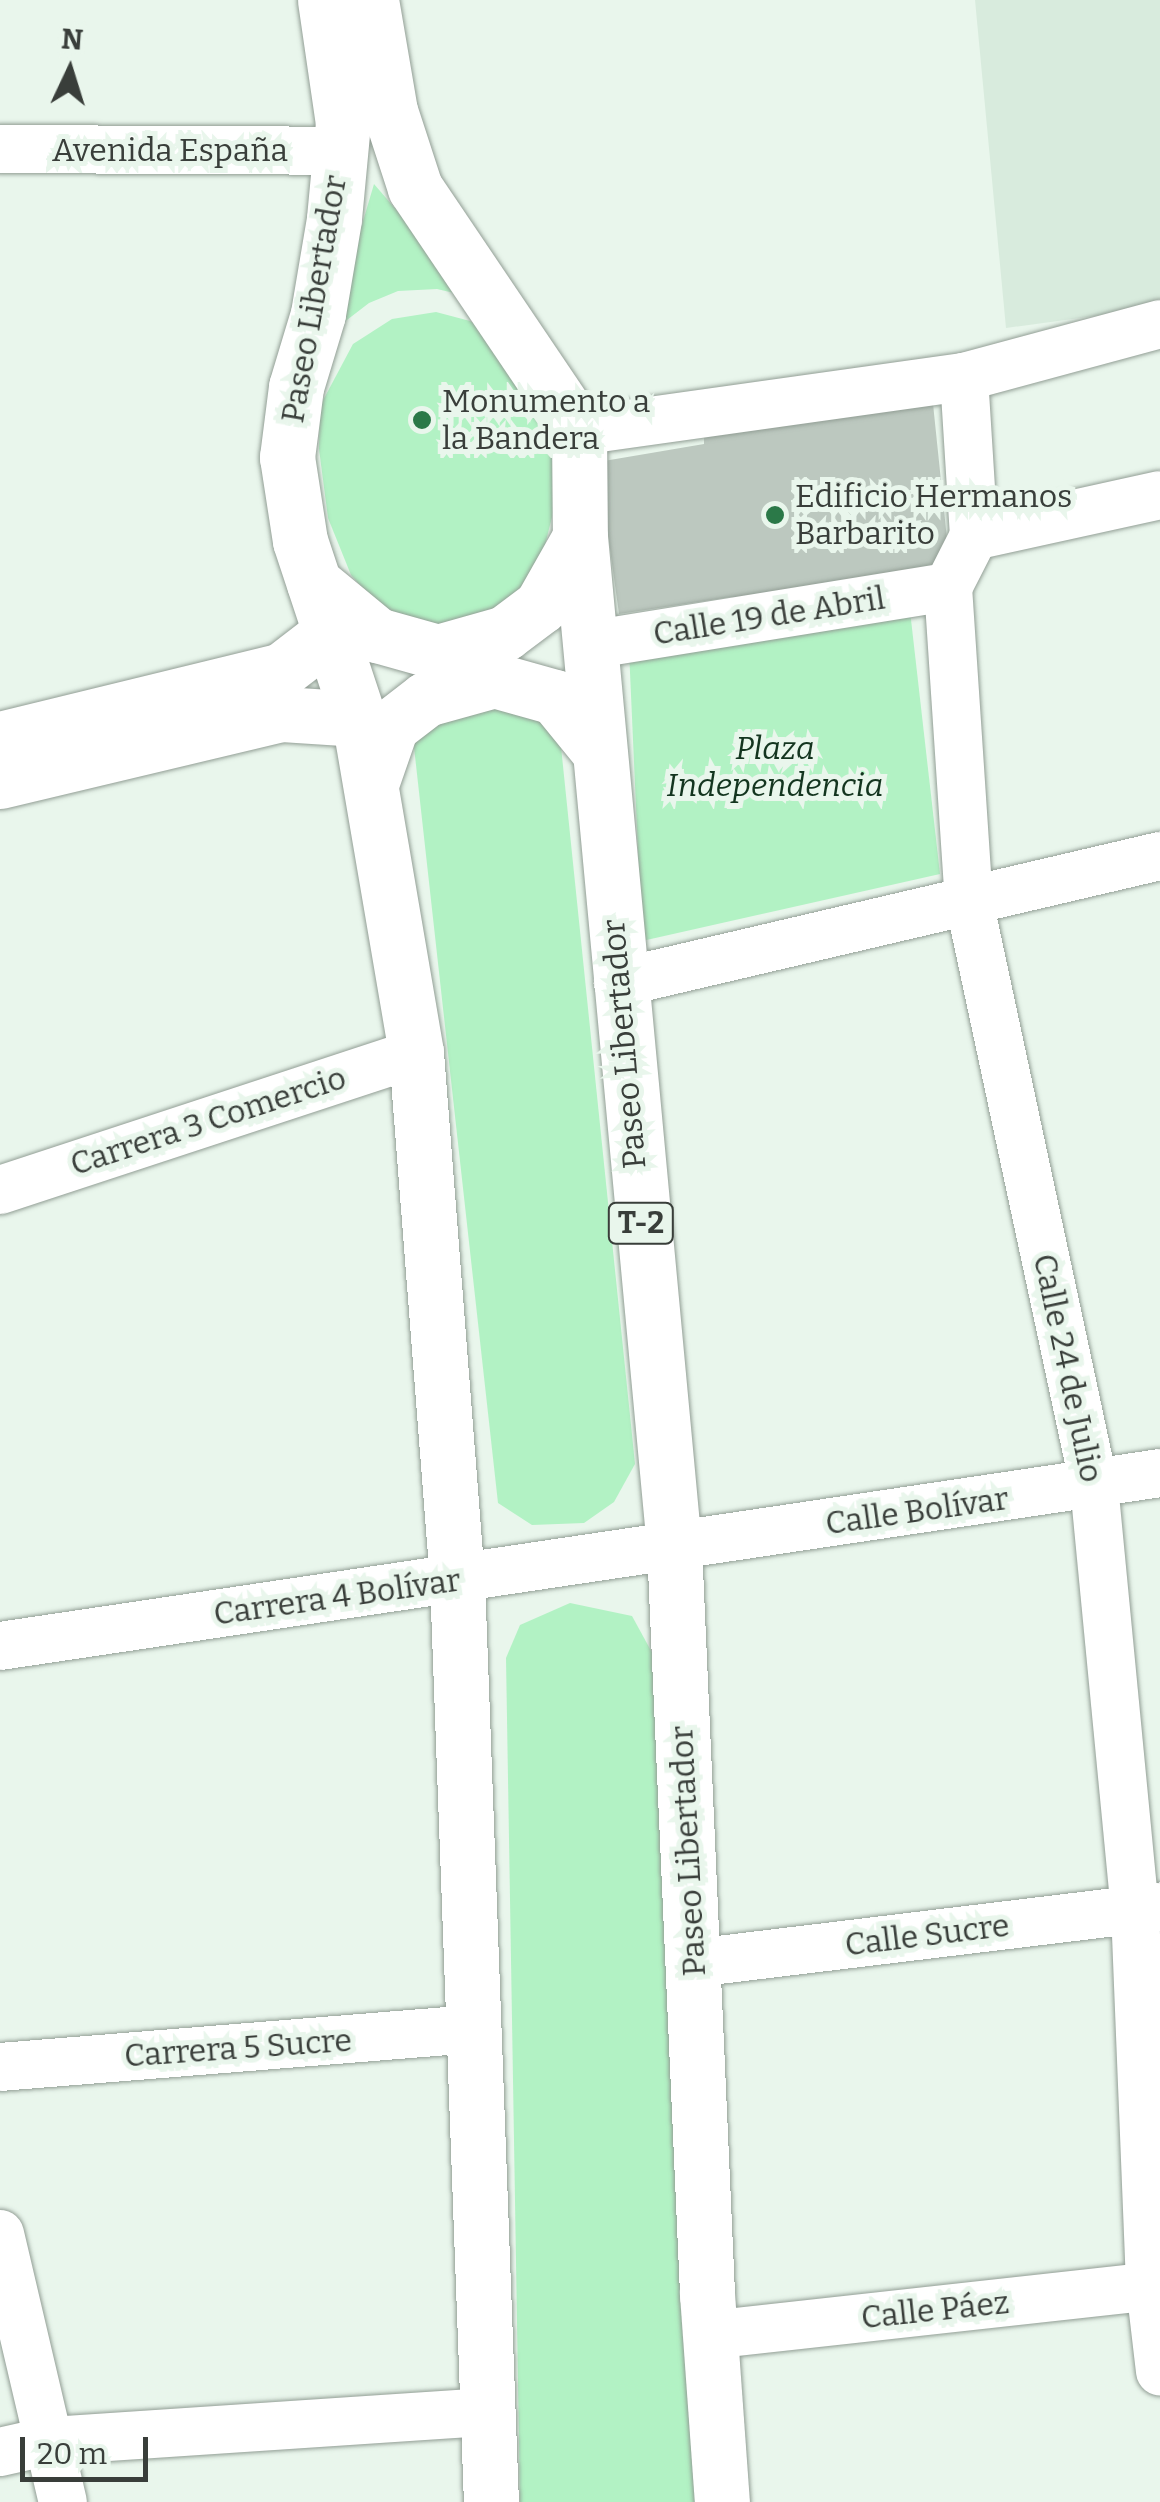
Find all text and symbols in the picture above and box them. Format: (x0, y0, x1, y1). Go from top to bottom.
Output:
north arrow (20, 20, 120, 120)
text: N (60, 22, 84, 57)
street label: Avenida España (52, 131, 288, 169)
street label: Paseo Libertador (273, 172, 355, 426)
place label: Monumento a la Bandera (442, 383, 650, 458)
marker: Monumento a la Bandera (411, 409, 433, 431)
place label: Edificio Hermanos Barbarito (795, 478, 1072, 553)
marker: Edificio Hermanos Barbarito (764, 504, 786, 526)
street label: Calle 19 de Abril (650, 579, 888, 653)
park label: Plaza Independencia (667, 730, 883, 805)
street label: Paseo Libertador (594, 918, 654, 1170)
street label: Carrera 3 Comercio (65, 1058, 351, 1184)
road number: T-2 (606, 1198, 676, 1248)
street label: Calle 24 de Julio (1025, 1250, 1111, 1486)
street label: Calle Bolívar (823, 1479, 1011, 1543)
street label: Carrera 4 Bolívar (211, 1561, 463, 1633)
street label: Paseo Libertador (662, 1725, 714, 1977)
street label: Calle Sucre (843, 1906, 1011, 1964)
street label: Carrera 5 Sucre (123, 2021, 353, 2075)
street label: Calle Páez (859, 2283, 1011, 2337)
scale bar (25, 2417, 152, 2479)
text: 20 m (37, 2436, 107, 2472)

